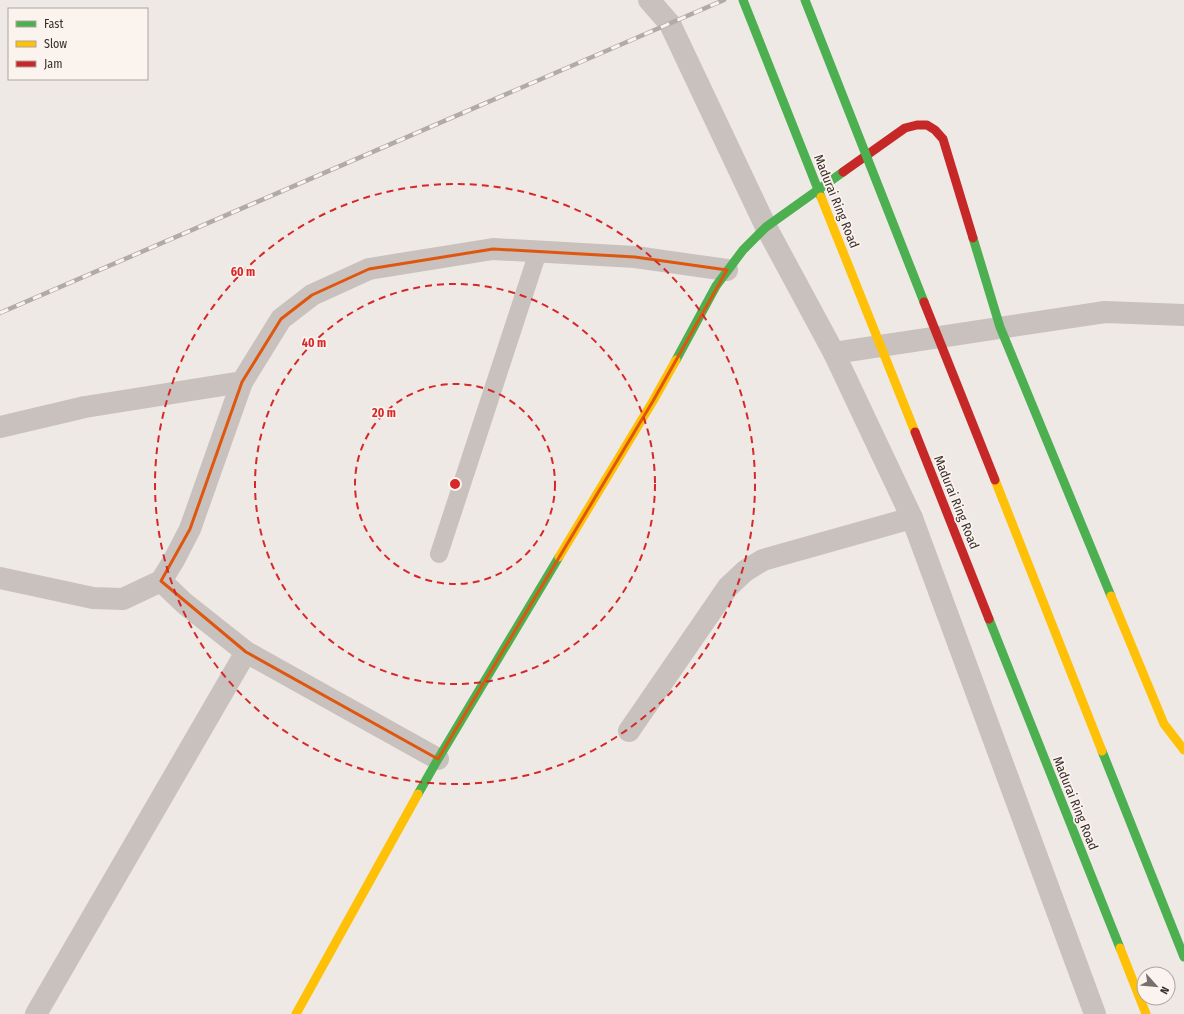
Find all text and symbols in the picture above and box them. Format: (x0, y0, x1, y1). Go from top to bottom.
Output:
legend (8, 8, 148, 80)
text: Fast (44, 17, 63, 31)
text: Slow (44, 37, 67, 51)
text: Jam (44, 57, 62, 71)
street label: Madurai Ring Road (811, 152, 862, 250)
text: 60 m (231, 265, 255, 279)
text: 40 m (302, 336, 326, 350)
text: 20 m (371, 406, 396, 420)
street label: Madurai Ring Road (931, 453, 982, 551)
centre of rings (448, 477, 462, 491)
street label: Madurai Ring Road (1050, 754, 1101, 852)
north arrow (1136, 966, 1176, 1006)
text: N (1157, 984, 1172, 996)

